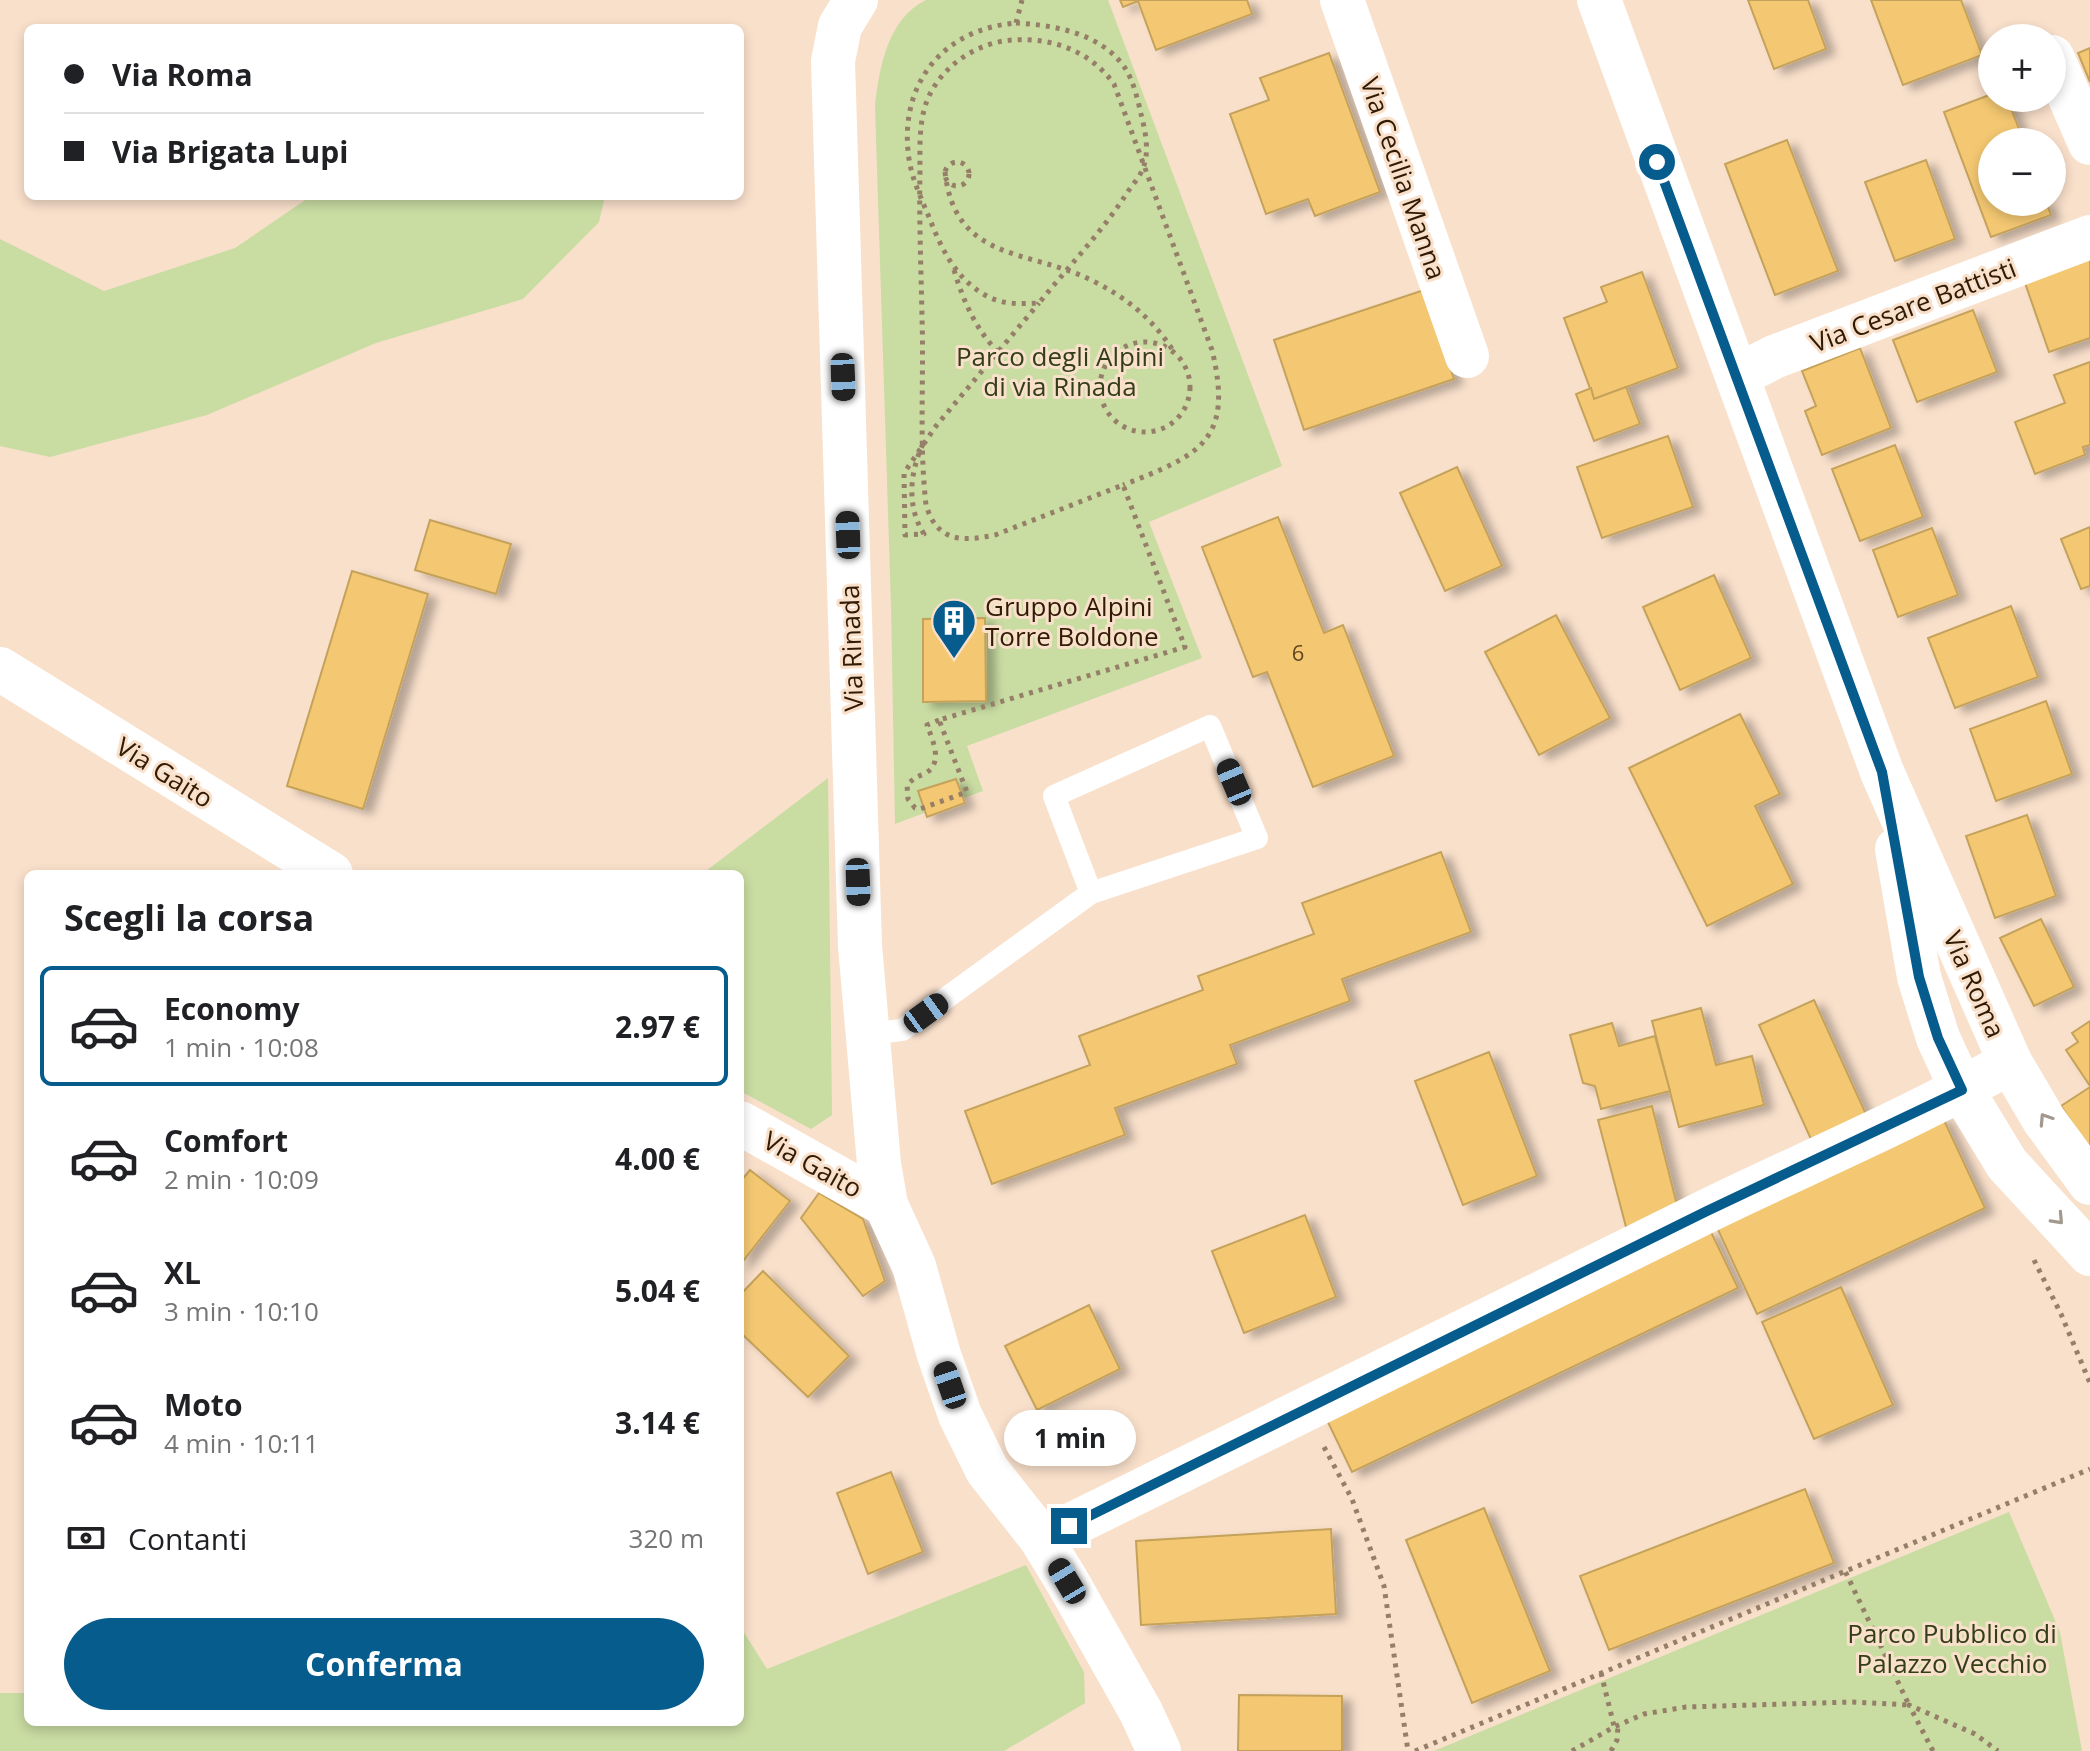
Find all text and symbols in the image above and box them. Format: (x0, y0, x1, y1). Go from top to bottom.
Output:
map controls (1978, 24, 2066, 216)
button: + (1978, 24, 2066, 112)
text: Via Roma (112, 54, 253, 95)
street label: Via Cecilia Manna (1353, 72, 1455, 284)
button: − (1978, 128, 2066, 216)
text: Via Brigata Lupi (112, 131, 348, 172)
route start (1639, 144, 1675, 180)
street label: Via Cesare Battisti (1805, 249, 2021, 361)
park label: Parco degli Alpini di via Rinada (956, 338, 1164, 404)
car (830, 353, 856, 401)
car (835, 511, 861, 559)
street label: Via Rinada (831, 584, 871, 712)
place label: Gruppo Alpini Torre Boldone (985, 588, 1159, 654)
building icon: Gruppo Alpini Torre Boldone (930, 597, 978, 660)
house number: 6 (1292, 637, 1304, 667)
street label: Via Gaito (110, 728, 220, 816)
car (1214, 755, 1254, 809)
car (845, 858, 871, 906)
text: Scegli la corsa (64, 893, 314, 942)
street label: Via Roma (1935, 925, 2015, 1043)
text: Economy (164, 988, 300, 1029)
car (900, 989, 952, 1037)
icon: car (68, 990, 140, 1062)
text: 2.97 € (615, 1006, 700, 1047)
text: 1 min · 10:08 (164, 1029, 319, 1065)
one-way arrow (2039, 1114, 2054, 1128)
text: Comfort (164, 1120, 288, 1161)
icon: car (68, 1122, 140, 1194)
street label: Via Gaito (757, 1122, 869, 1206)
text: 4.00 € (615, 1138, 700, 1179)
text: 2 min · 10:09 (164, 1161, 319, 1197)
one-way arrow (2049, 1210, 2063, 1225)
text: XL (164, 1252, 201, 1293)
icon: car (68, 1254, 140, 1326)
text: 5.04 € (615, 1270, 700, 1311)
text: 3 min · 10:10 (164, 1293, 319, 1329)
car (931, 1358, 969, 1412)
text: Moto (164, 1384, 242, 1425)
icon: car (68, 1386, 140, 1458)
text: 3.14 € (615, 1402, 700, 1443)
callout: 1 min (1003, 1410, 1135, 1466)
text: 1 min (1034, 1420, 1106, 1456)
text: 4 min · 10:11 (164, 1425, 319, 1461)
route end (1051, 1508, 1087, 1544)
icon: cash (64, 1516, 108, 1560)
text: Contanti (128, 1518, 247, 1559)
text: 320 m (629, 1520, 704, 1556)
car (1044, 1554, 1090, 1608)
park label: Parco Pubblico di Palazzo Vecchio (1847, 1615, 2057, 1681)
button: Conferma (64, 1618, 704, 1710)

